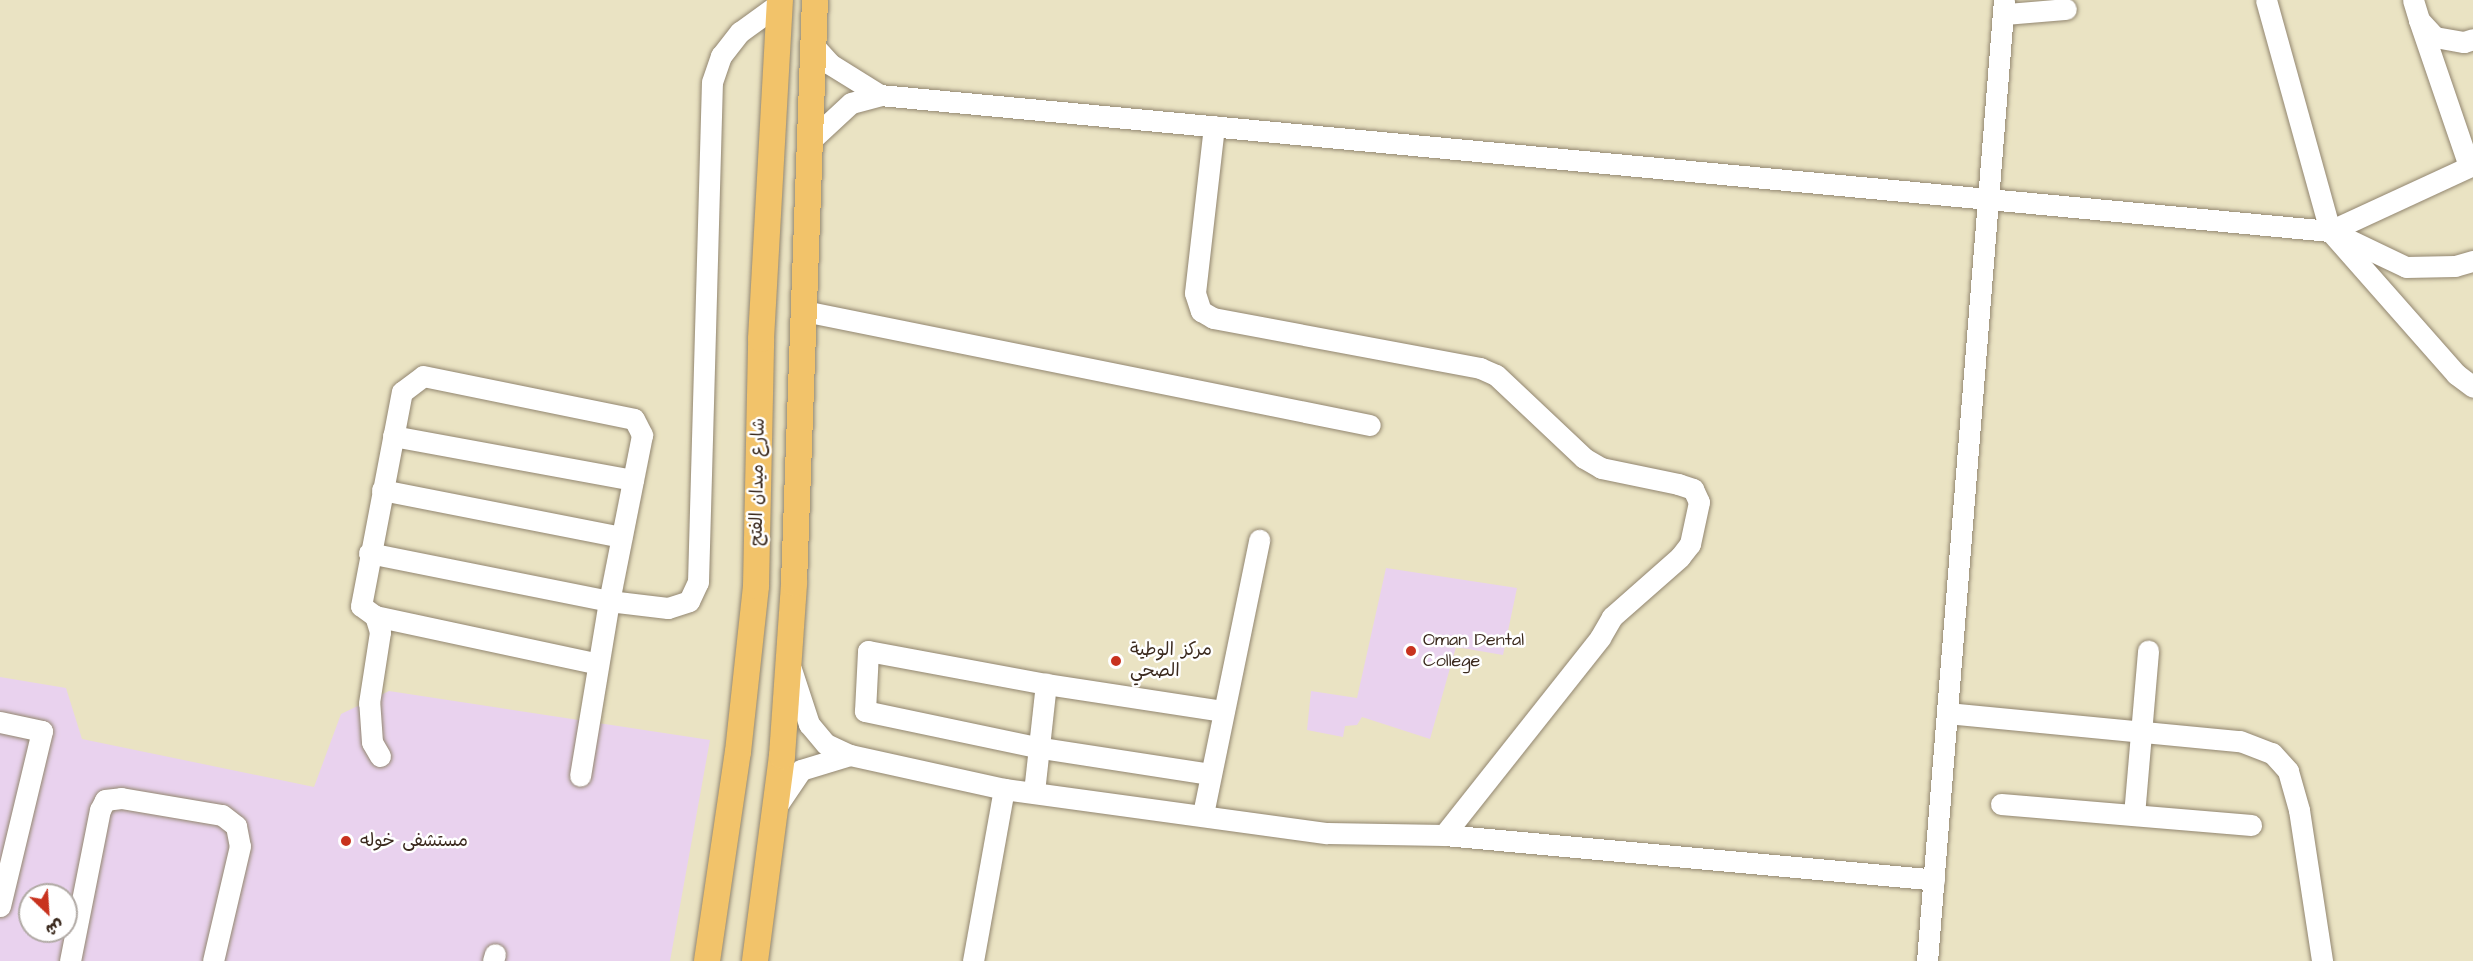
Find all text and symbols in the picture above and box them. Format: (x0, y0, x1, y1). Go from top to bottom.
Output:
street label: شارع ميدان الفتح (746, 418, 770, 546)
place label: Oman Dental College (1423, 630, 1524, 672)
place label: مركز الوطية الصحي (1130, 640, 1212, 682)
marker: Oman Dental College (1404, 644, 1418, 658)
marker: مركز الوطية الصحي (1107, 652, 1125, 670)
place label: مستشفى خوله (360, 830, 468, 852)
marker: مستشفى خوله (337, 832, 355, 850)
north arrow (18, 883, 78, 943)
text: ش (42, 914, 67, 941)

